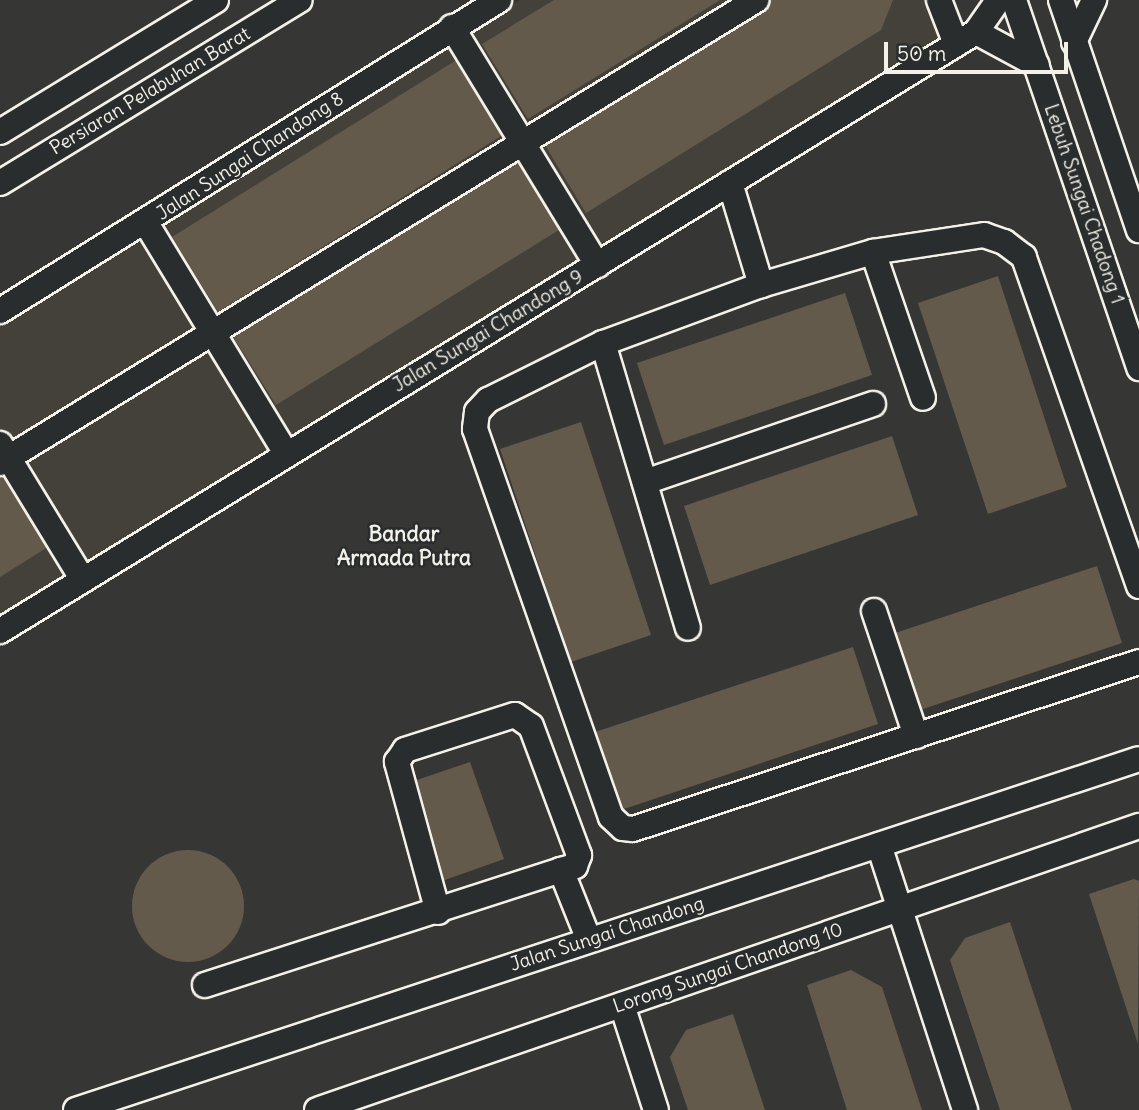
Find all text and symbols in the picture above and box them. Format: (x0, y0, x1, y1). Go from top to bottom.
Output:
street label: Persiaran Pelabuhan Barat (46, 22, 254, 160)
scale bar (887, 28, 1071, 72)
text: 50 m (897, 40, 946, 67)
street label: Jalan Sungai Chandong 8 (152, 87, 348, 225)
street label: Lebuh Sungai Chadong 1 (1039, 101, 1129, 307)
street label: Jalan Sungai Chandong 9 (389, 265, 587, 397)
district label: Bandar Armada Putra (337, 521, 471, 571)
street label: Jalan Sungai Chandong (507, 892, 707, 976)
street label: Lorong Sungai Chandong 10 (610, 918, 846, 1018)

